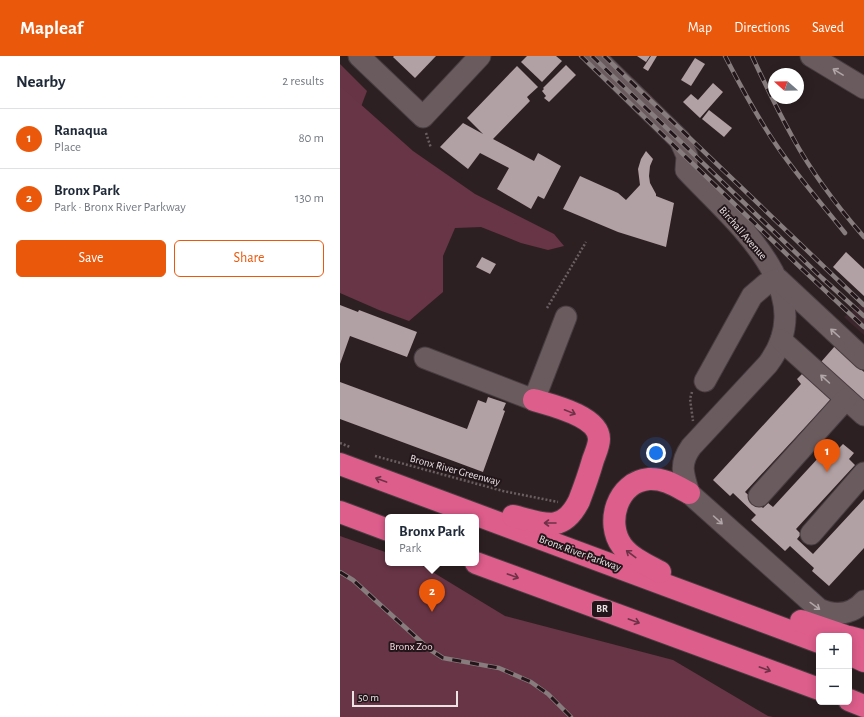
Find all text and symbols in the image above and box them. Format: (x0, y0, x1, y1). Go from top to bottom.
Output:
text: Mapleaf (20, 19, 83, 38)
text: Map (688, 21, 712, 35)
text: Directions (734, 21, 790, 35)
text: Saved (812, 21, 844, 35)
north arrow (768, 68, 804, 104)
one-way arrow (833, 68, 844, 76)
text: Nearby (16, 73, 66, 90)
text: 2 results (282, 75, 324, 88)
text: Ranaqua (54, 123, 108, 138)
text: 1 (27, 132, 31, 145)
text: 80 m (298, 132, 324, 145)
text: Place (54, 141, 81, 154)
text: Bronx Park (54, 183, 120, 198)
text: 2 (26, 192, 32, 205)
text: 130 m (295, 192, 324, 205)
text: Park · Bronx River Parkway (54, 201, 186, 214)
street label: Birchall Avenue (717, 204, 769, 262)
button: Save (16, 240, 166, 277)
button: Share (174, 240, 324, 277)
one-way arrow (830, 328, 840, 337)
one-way arrow (820, 375, 830, 384)
one-way arrow (564, 409, 576, 417)
pin: 1 (814, 439, 840, 472)
your location (646, 443, 666, 463)
street label: Bronx River Greenway (409, 453, 502, 487)
one-way arrow (375, 475, 387, 483)
popup (385, 514, 479, 566)
one-way arrow (713, 515, 723, 524)
one-way arrow (544, 519, 557, 527)
text: Bronx Park (399, 524, 465, 539)
street label: Bronx River Parkway (537, 533, 623, 573)
text: Park (399, 542, 422, 555)
one-way arrow (626, 550, 637, 559)
one-way arrow (506, 573, 518, 581)
pin: 2 (419, 579, 445, 612)
road number: BR (592, 601, 612, 617)
one-way arrow (809, 602, 820, 610)
one-way arrow (628, 618, 640, 626)
map controls (816, 633, 852, 705)
button: + (816, 633, 852, 669)
park label: Bronx Zoo (389, 641, 433, 652)
one-way arrow (758, 666, 770, 674)
button: − (816, 669, 852, 705)
scale bar (352, 689, 458, 708)
text: 50 m (358, 692, 379, 703)

